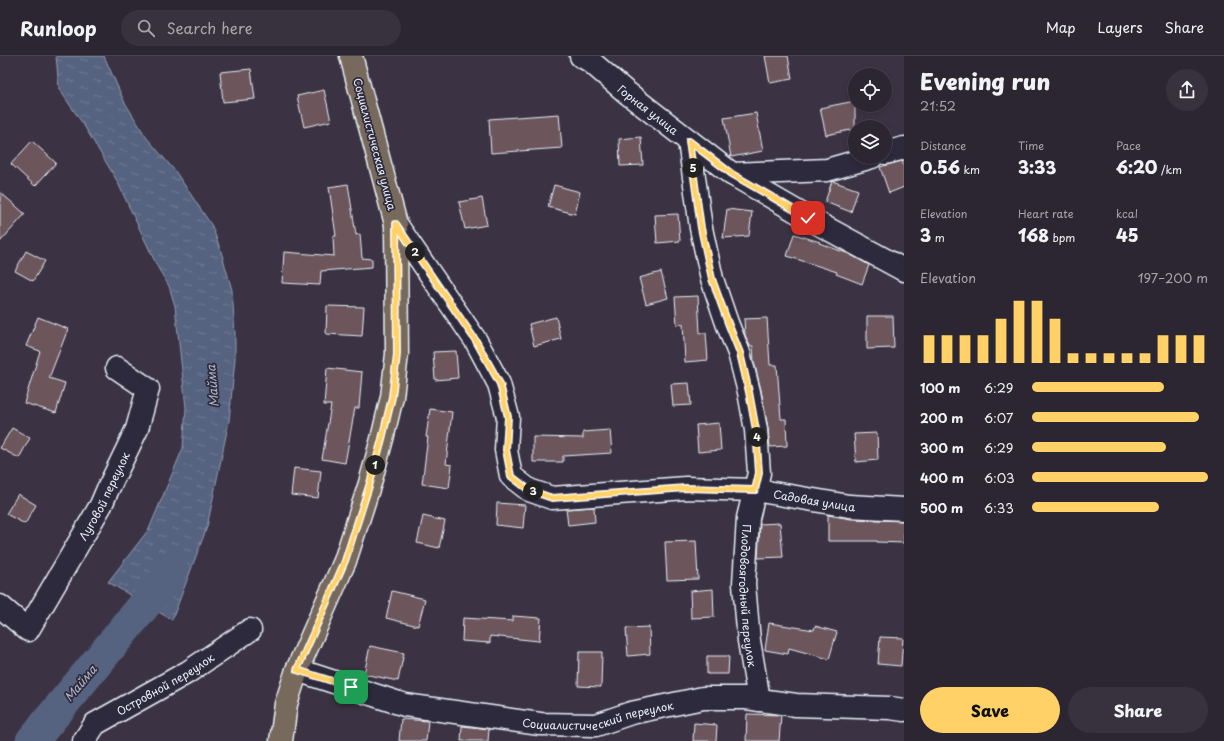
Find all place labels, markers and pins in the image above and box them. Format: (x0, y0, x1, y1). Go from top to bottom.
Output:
pin: 5 (683, 158, 703, 178)
pin (791, 201, 825, 235)
pin: 2 (405, 242, 425, 262)
pin: 4 (747, 427, 767, 447)
pin: 1 (365, 455, 385, 475)
pin: 3 (523, 481, 543, 501)
pin (334, 670, 368, 704)

